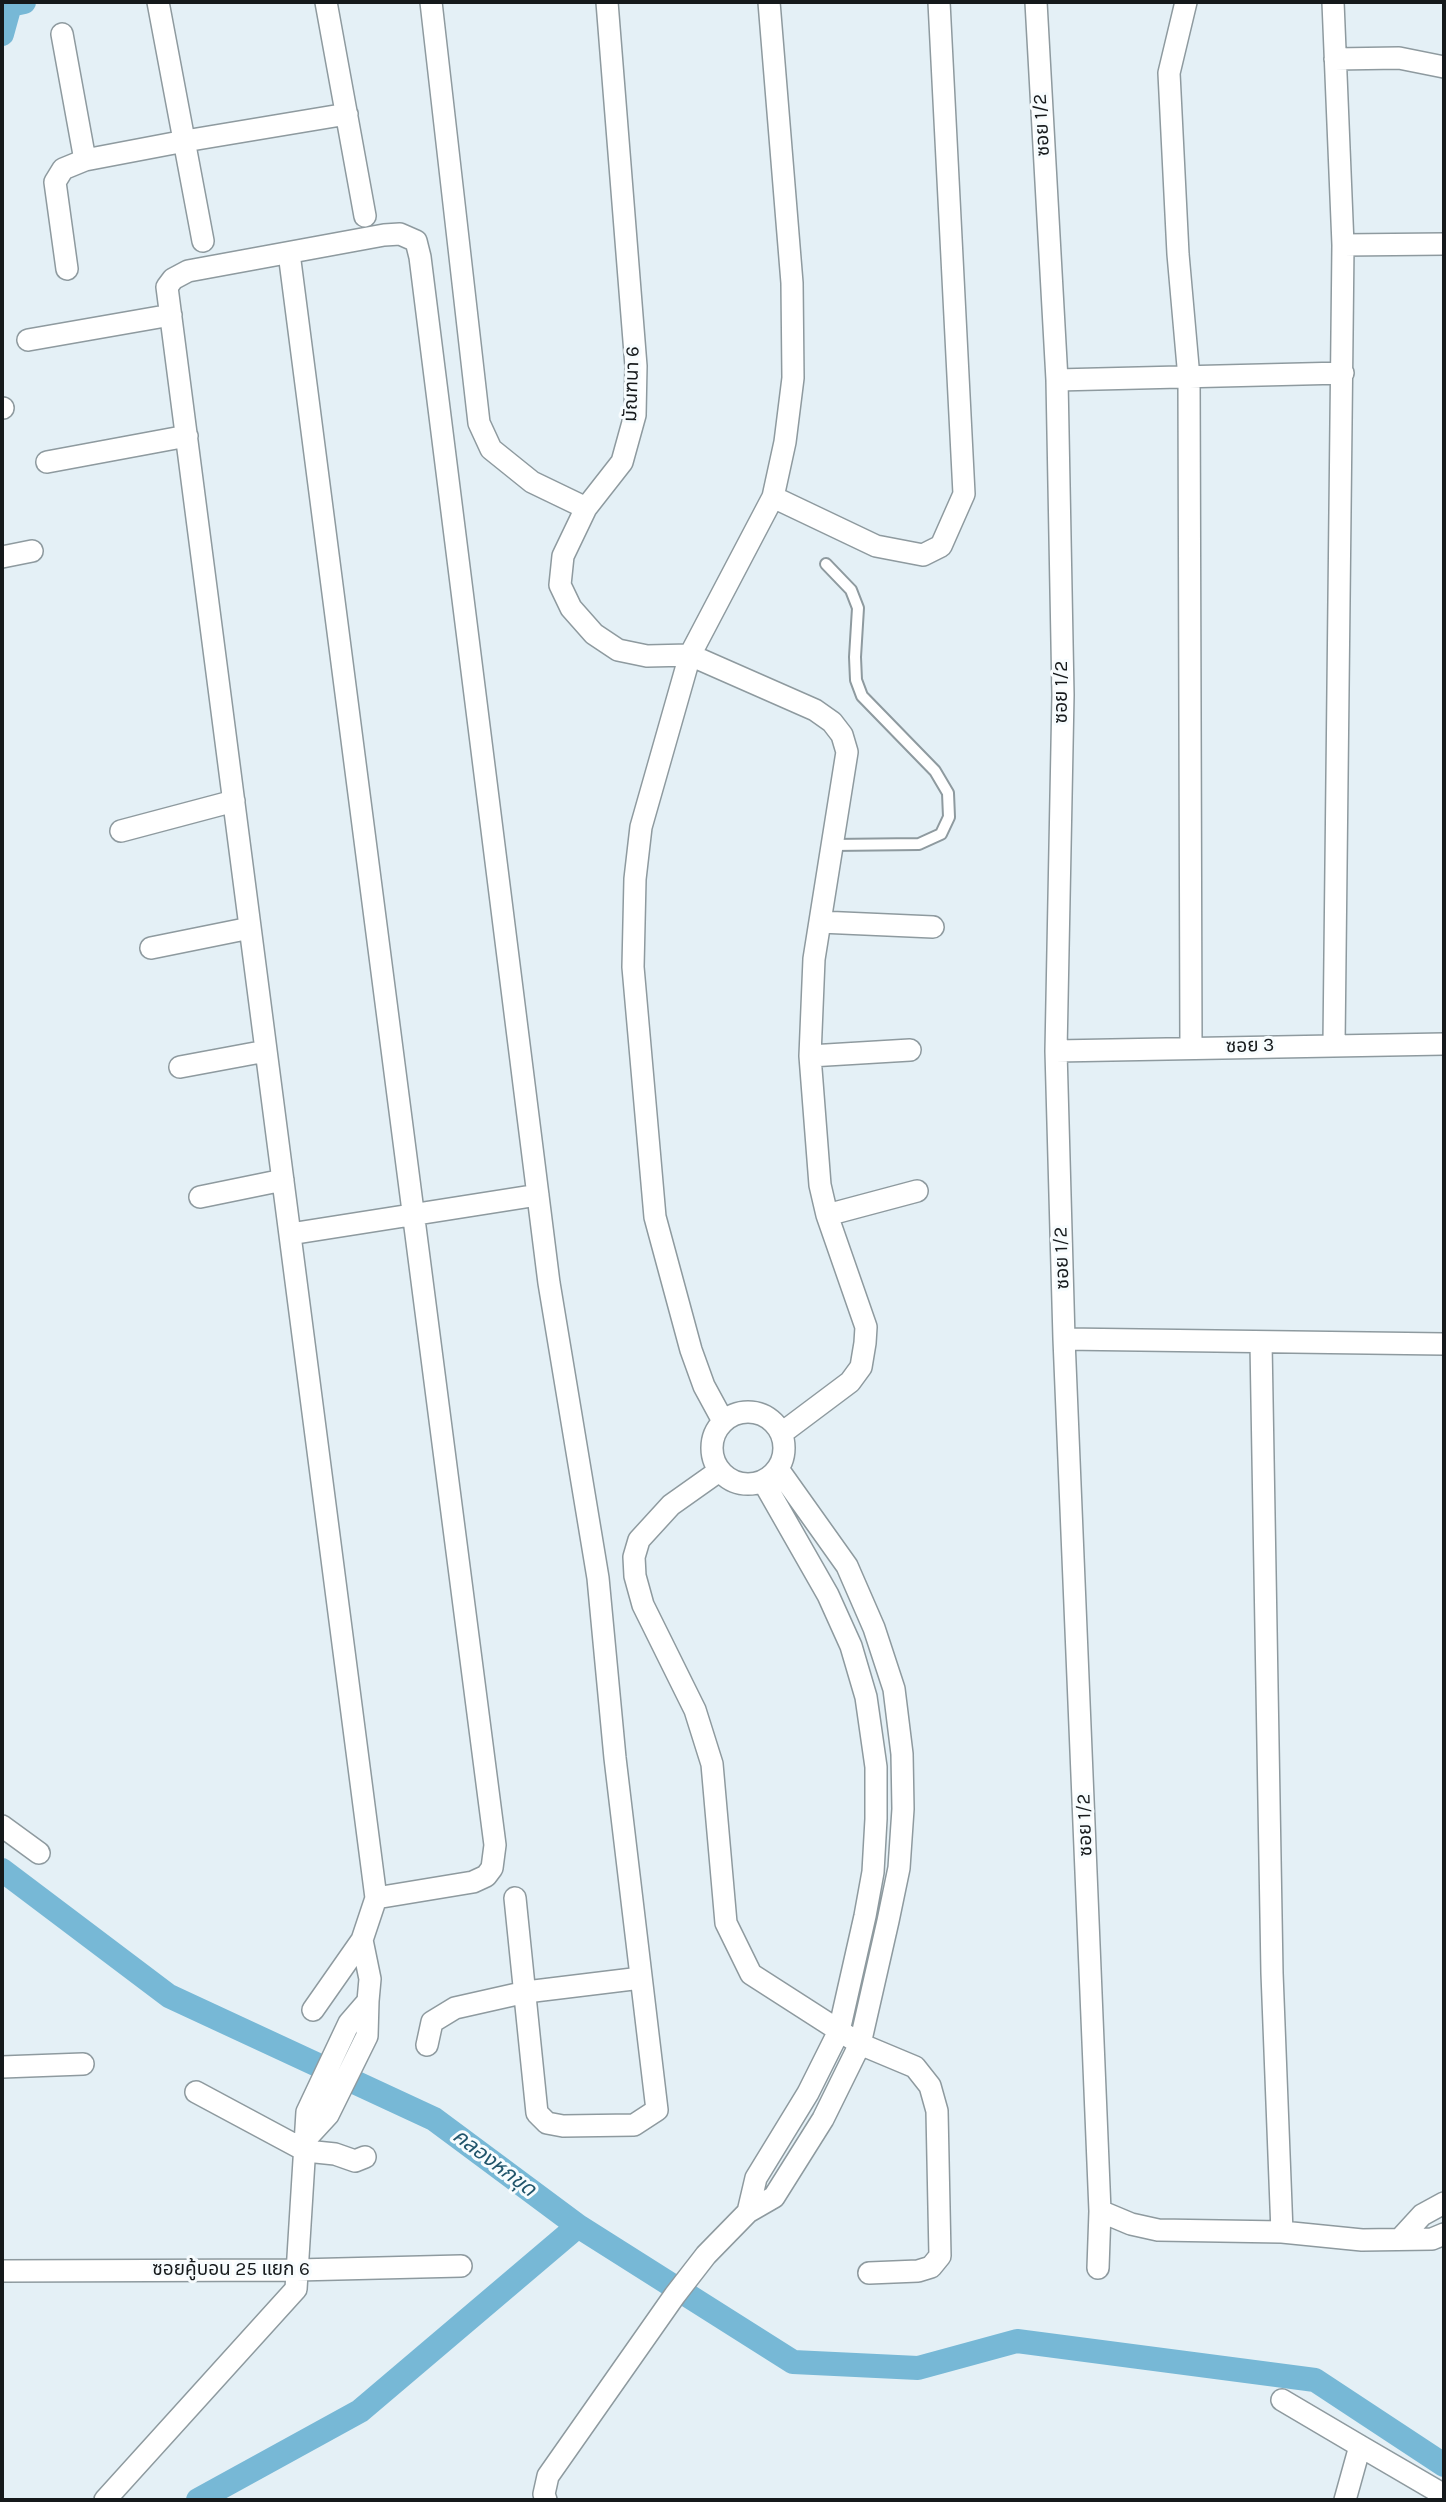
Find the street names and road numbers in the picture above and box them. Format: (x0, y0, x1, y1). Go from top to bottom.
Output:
street label: ซอย 1/2 (1029, 93, 1055, 157)
street label: มัณฑนา 6 (619, 346, 645, 422)
street label: ซอย 1/2 (1051, 661, 1073, 723)
street label: ซอย 3 (1225, 1034, 1275, 1058)
street label: ซอย 1/2 (1050, 1226, 1074, 1290)
street label: ซอย 1/2 (1073, 1793, 1097, 1857)
street label: ซอยคู้บอน 25 แยก 6 (152, 2259, 310, 2281)

